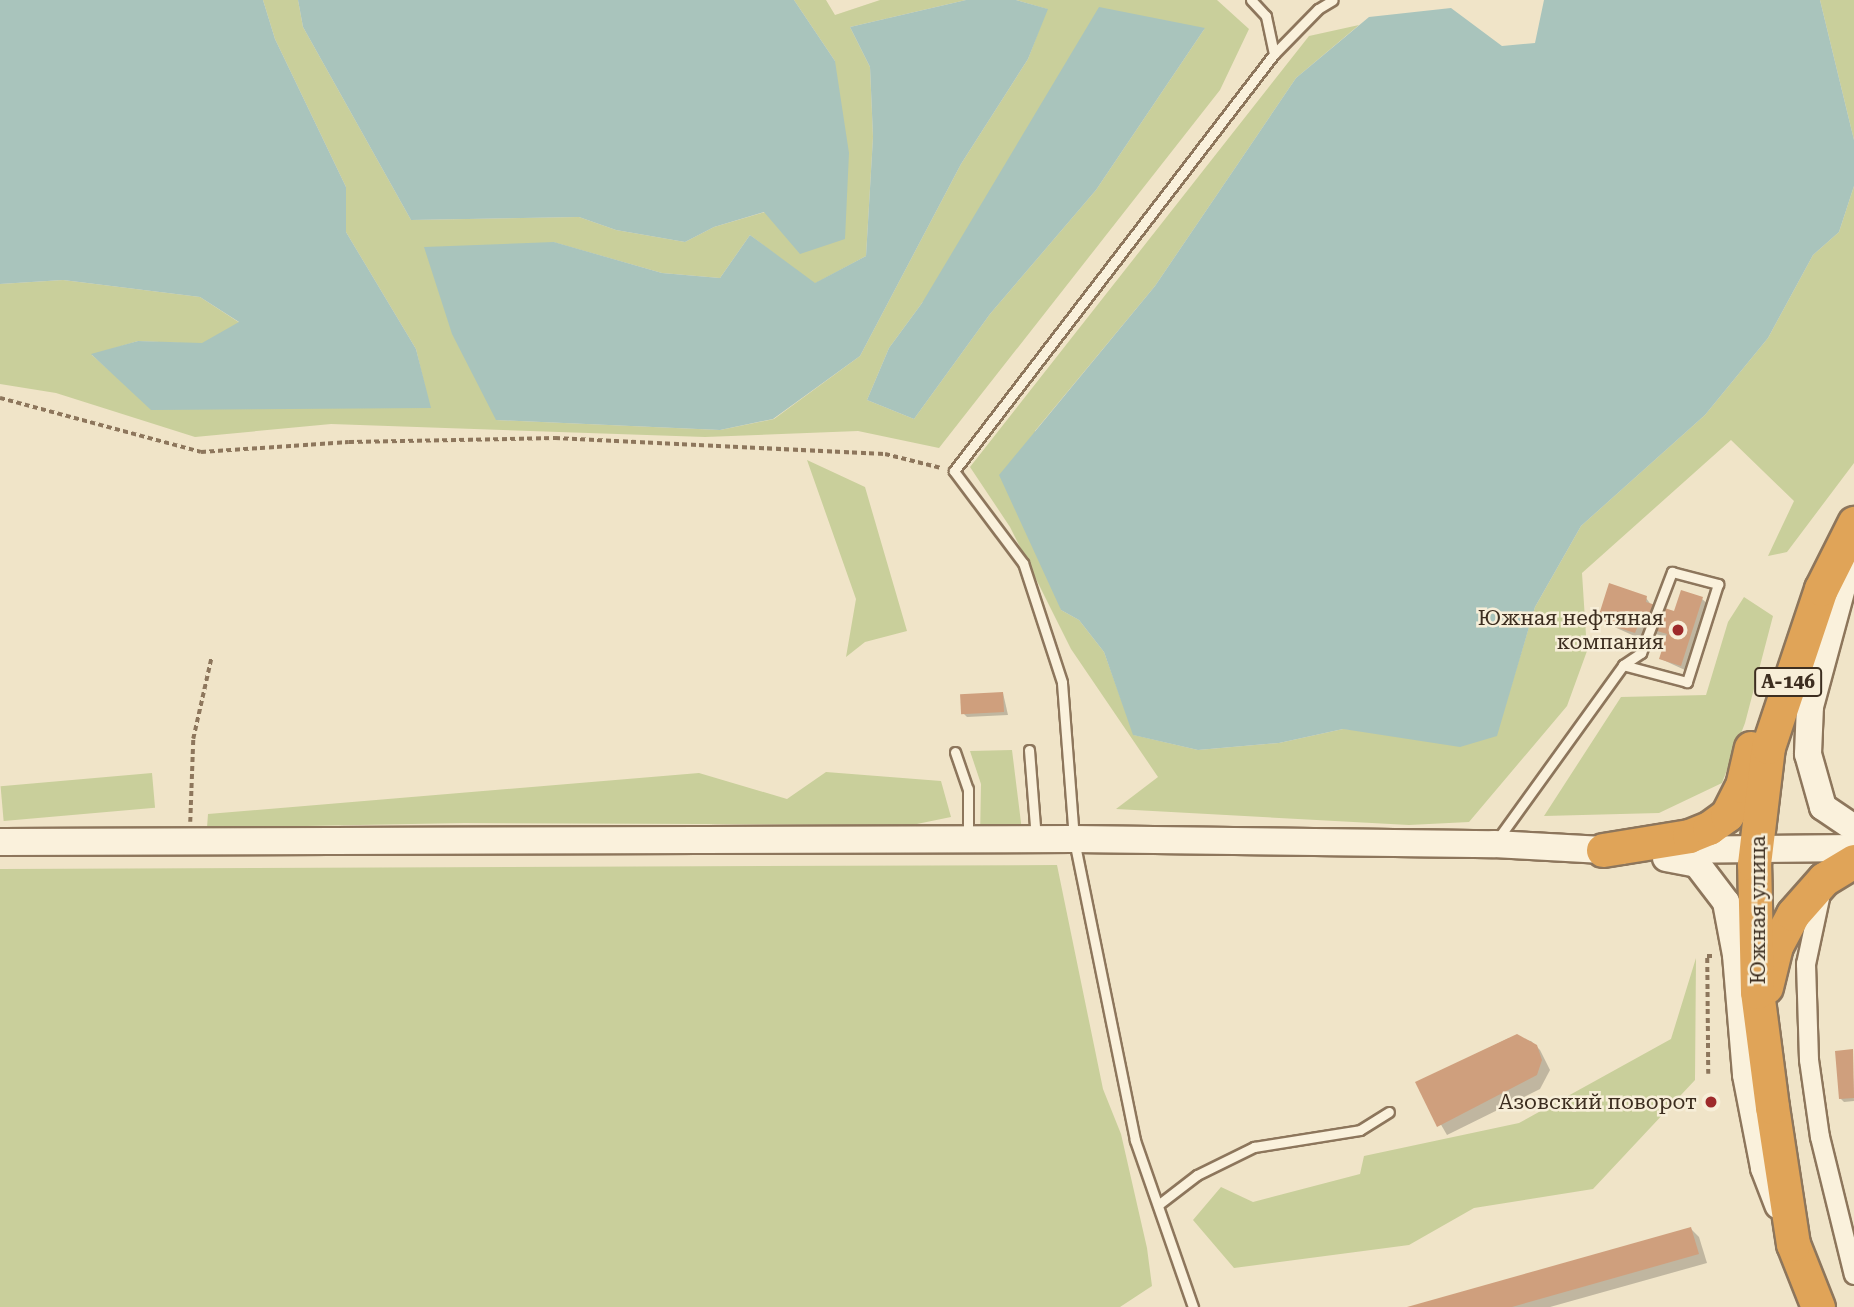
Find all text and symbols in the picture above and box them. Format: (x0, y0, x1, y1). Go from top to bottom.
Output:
place label: Южная нефтяная компания (1478, 605, 1664, 655)
marker: Южная нефтяная компания (1670, 622, 1686, 638)
road number: А-146 (1753, 666, 1823, 698)
street label: Южная улица (1745, 836, 1771, 984)
place label: Азовский поворот (1499, 1089, 1697, 1115)
marker: Азовский поворот (1703, 1094, 1719, 1110)

